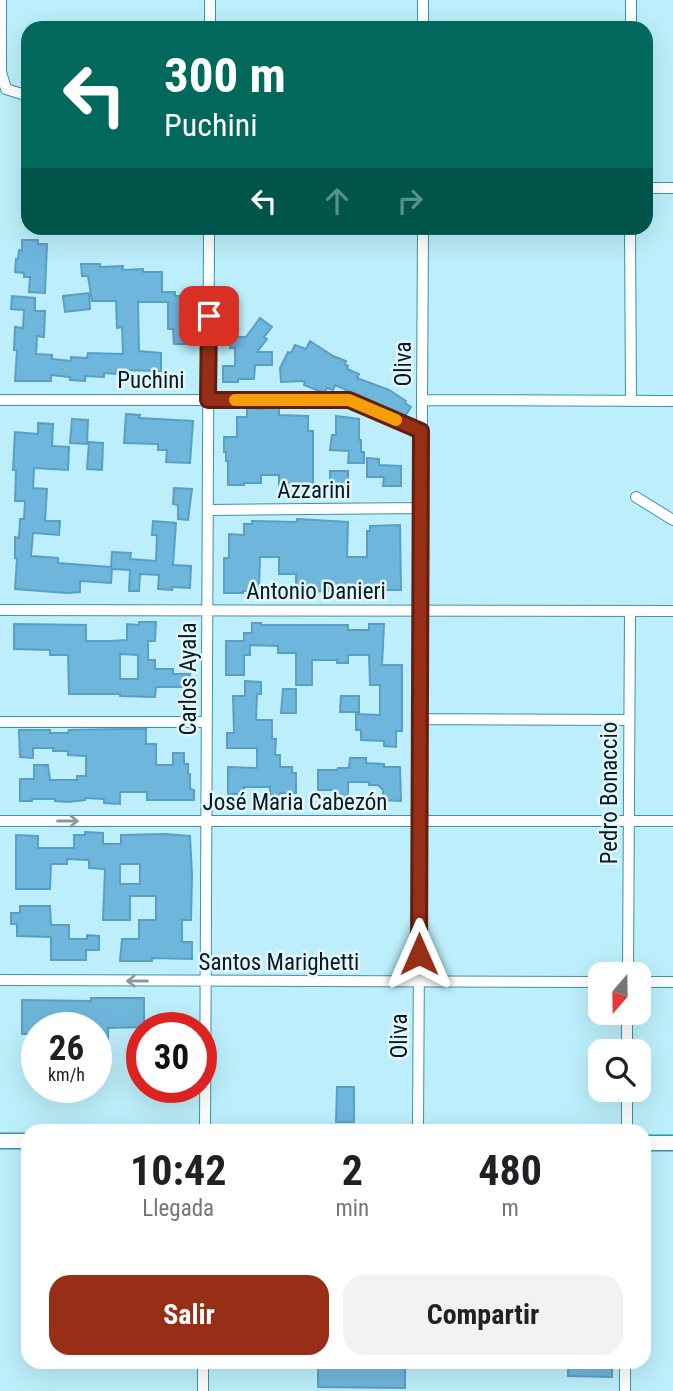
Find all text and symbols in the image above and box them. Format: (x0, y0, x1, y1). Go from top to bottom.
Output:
text: 300 m (164, 47, 286, 104)
icon: left (49, 49, 140, 140)
text: Puchini (164, 106, 258, 144)
icon: left (245, 182, 283, 220)
icon: ahead (318, 182, 356, 220)
icon: right (391, 182, 429, 220)
pin (179, 286, 239, 346)
icon: arrive (190, 297, 228, 335)
street label: Oliva (390, 341, 417, 387)
street label: Puchini (117, 367, 185, 394)
street label: Azzarini (277, 477, 351, 504)
street label: Antonio Danieri (246, 578, 386, 605)
street label: Carlos Ayala (175, 622, 202, 736)
street label: Pedro Bonaccio (596, 722, 623, 864)
street label: José Maria Cabezón (203, 789, 387, 816)
one-way arrow (56, 814, 79, 828)
position arrow (382, 917, 456, 991)
street label: Santos Marighetti (199, 949, 359, 976)
north arrow (588, 962, 651, 1026)
map controls (588, 962, 651, 1102)
one-way arrow (126, 974, 149, 987)
speed limit sign: 30 (126, 1012, 217, 1103)
street label: Oliva (386, 1013, 413, 1059)
text: 26 (49, 1028, 84, 1069)
button: search (588, 1039, 651, 1102)
text: km/h (48, 1064, 85, 1085)
text: 10:42 (130, 1146, 226, 1195)
text: 2 (342, 1146, 363, 1195)
text: 480 (478, 1146, 542, 1195)
text: Llegada (142, 1195, 214, 1222)
text: min (335, 1195, 369, 1222)
text: m (501, 1195, 519, 1222)
button: Salir (49, 1275, 329, 1355)
button: Compartir (343, 1275, 623, 1355)

